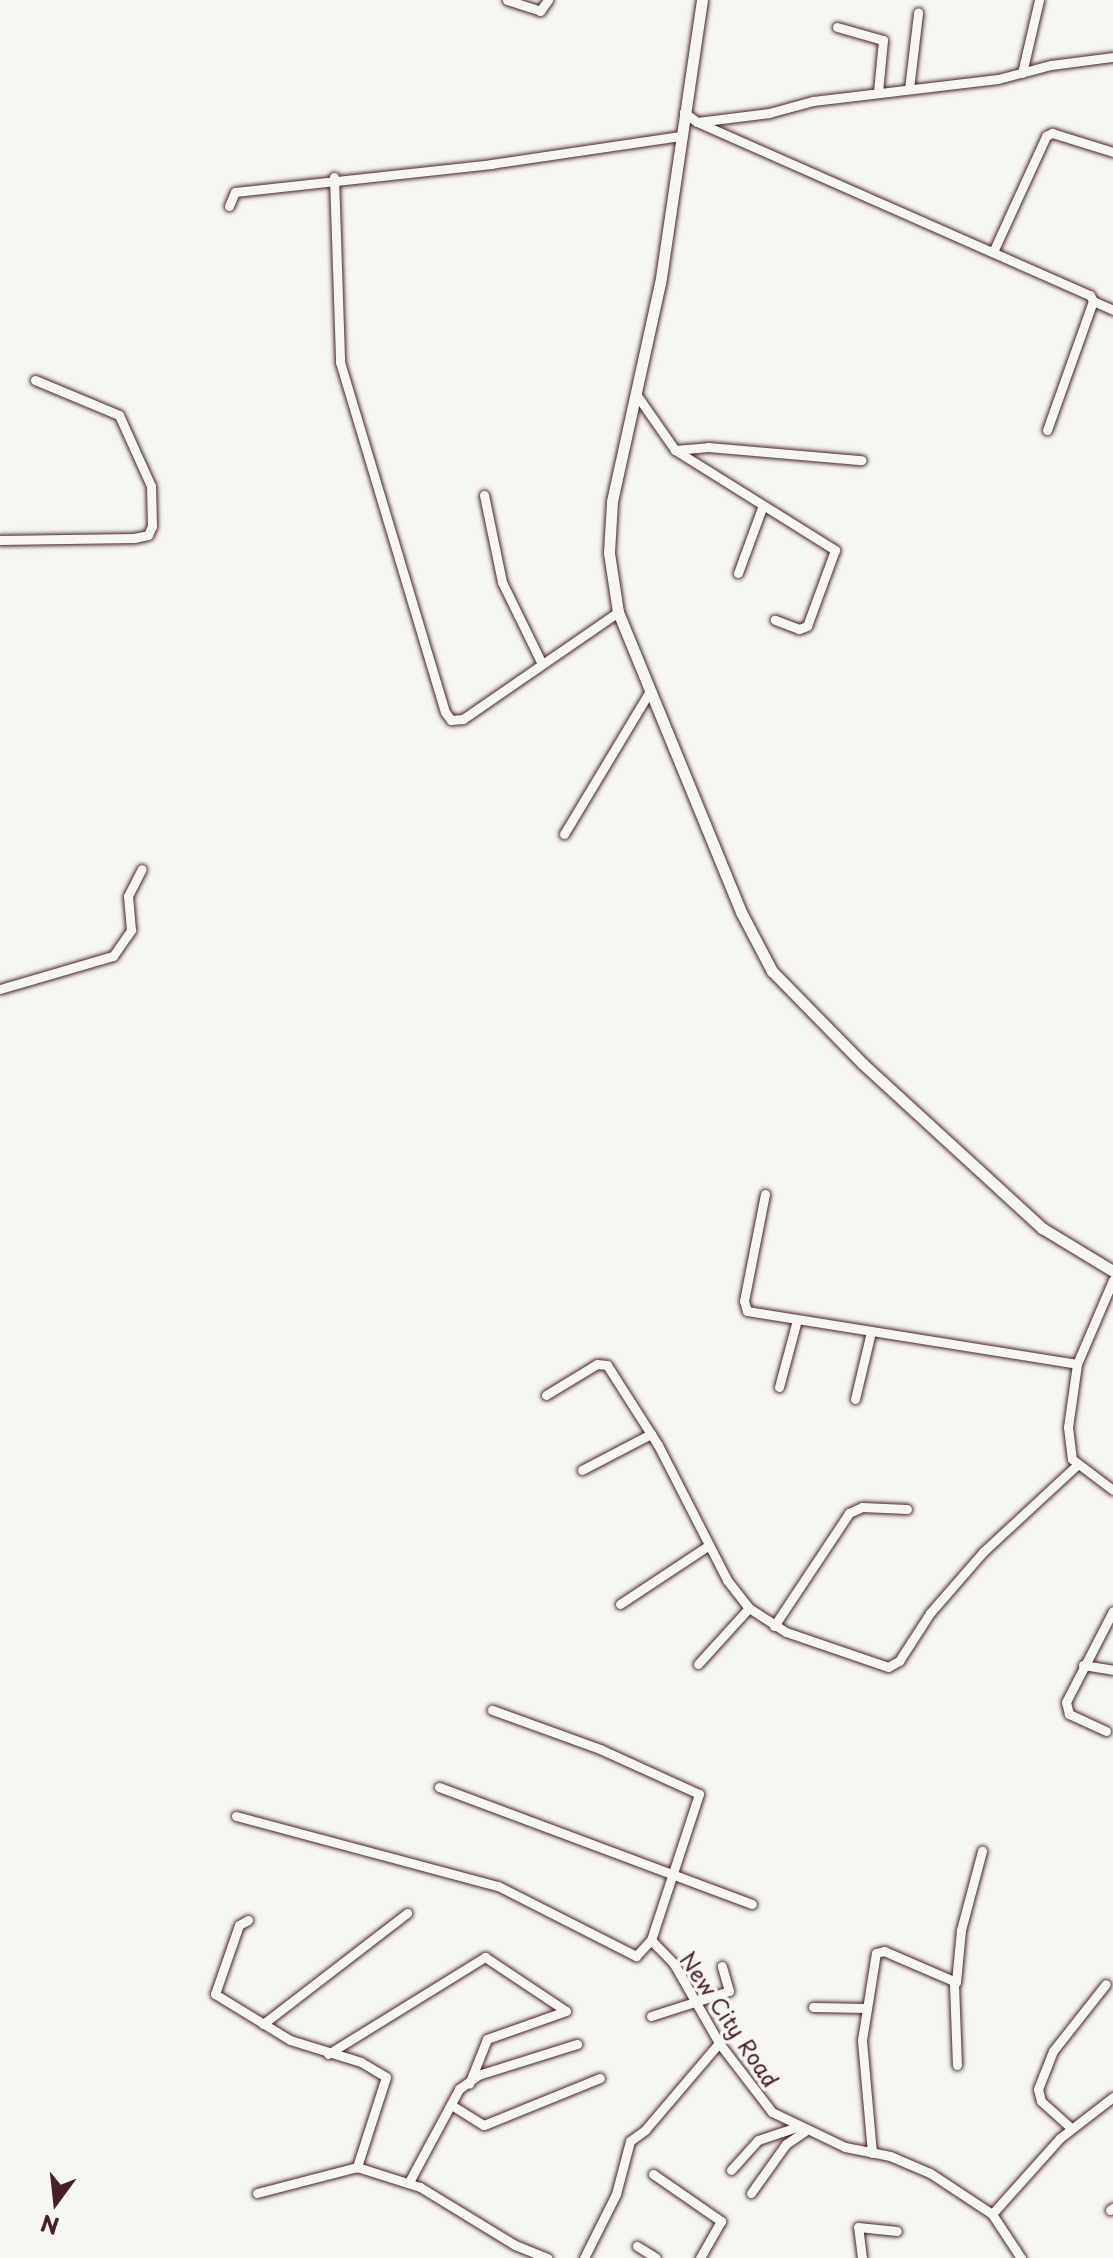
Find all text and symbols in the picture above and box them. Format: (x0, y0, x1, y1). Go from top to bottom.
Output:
street label: New City Road (675, 1946, 785, 2092)
north arrow (16, 2162, 96, 2242)
text: N (37, 2207, 62, 2244)

